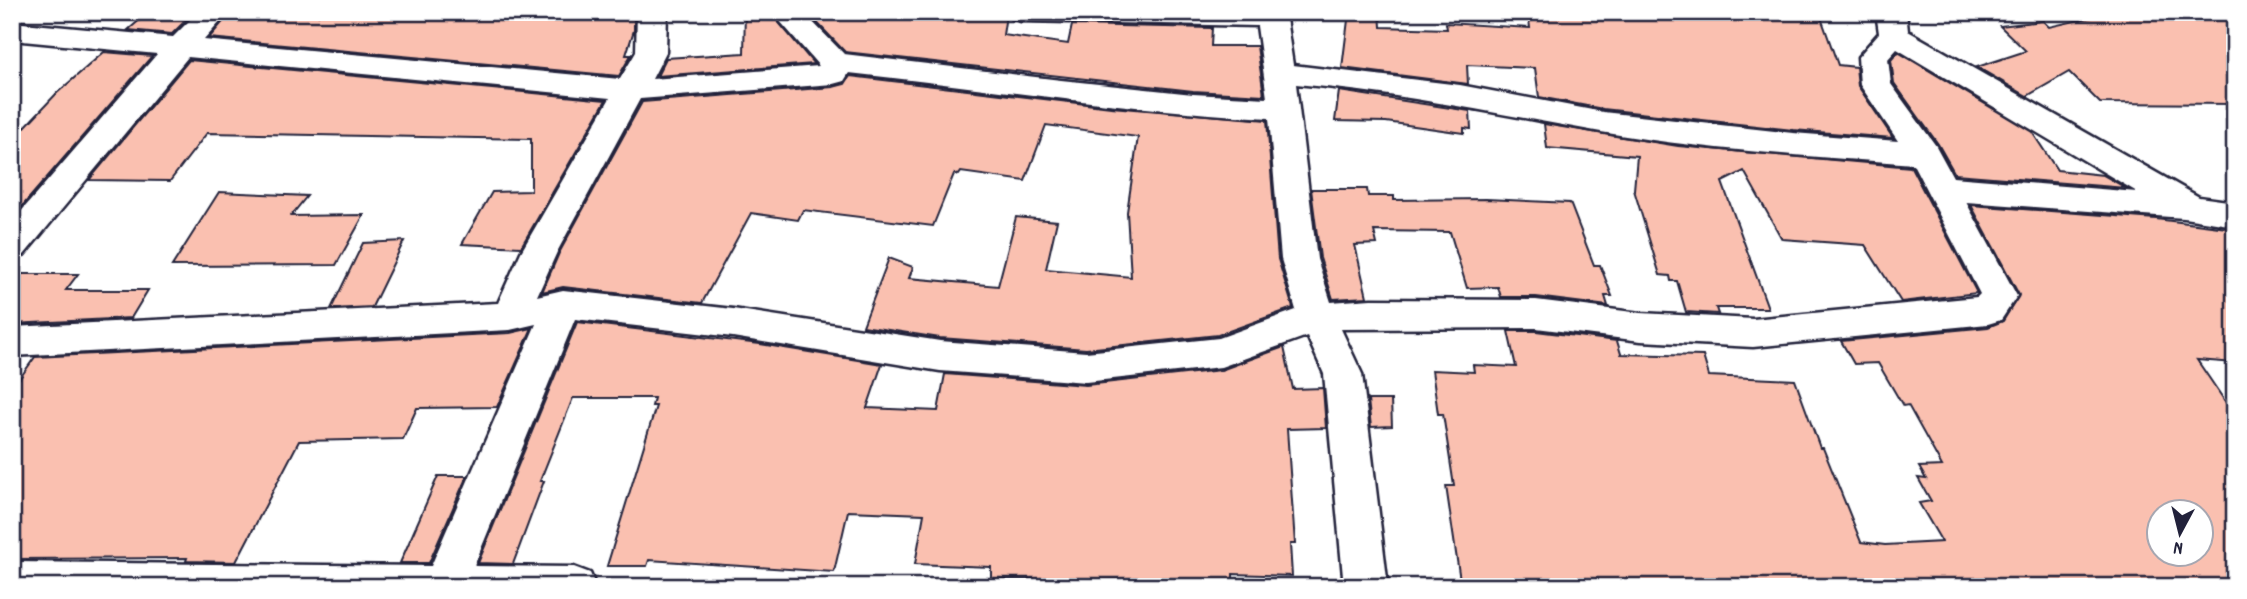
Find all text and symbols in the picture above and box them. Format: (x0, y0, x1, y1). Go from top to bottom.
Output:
north arrow (2146, 498, 2216, 568)
text: N (2172, 532, 2185, 560)

